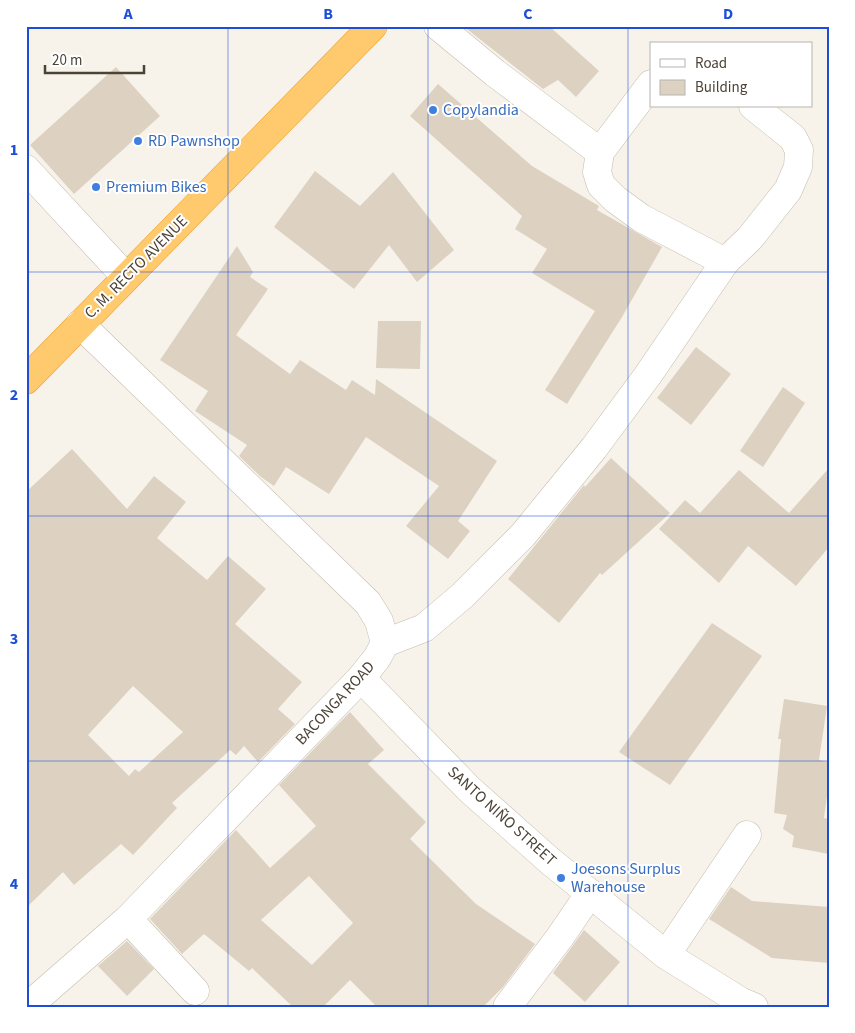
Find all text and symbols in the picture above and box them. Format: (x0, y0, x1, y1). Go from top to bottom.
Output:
text: A (122, 3, 133, 25)
text: B (323, 3, 333, 25)
text: C (523, 3, 533, 25)
text: D (723, 3, 733, 25)
scale bar (45, 42, 144, 74)
legend (650, 42, 812, 108)
text: 20 m (52, 50, 82, 71)
text: Road (695, 53, 727, 74)
text: Building (695, 77, 748, 98)
place label: Copylandia (443, 99, 519, 121)
marker: Copylandia (427, 104, 439, 116)
place label: RD Pawnshop (148, 130, 240, 152)
marker: RD Pawnshop (132, 135, 144, 147)
text: 1 (10, 139, 18, 161)
place label: Premium Bikes (106, 176, 207, 198)
marker: Premium Bikes (90, 181, 102, 193)
street label: C. M. RECTO AVENUE (80, 211, 192, 323)
text: 2 (10, 384, 18, 406)
text: 3 (10, 628, 18, 650)
street label: BACONGA ROAD (290, 656, 380, 750)
street label: SANTO NIÑO STREET (443, 761, 562, 871)
place label: Joesons Surplus Warehouse (571, 858, 681, 898)
marker: Joesons Surplus Warehouse (555, 872, 567, 884)
text: 4 (10, 873, 19, 895)

